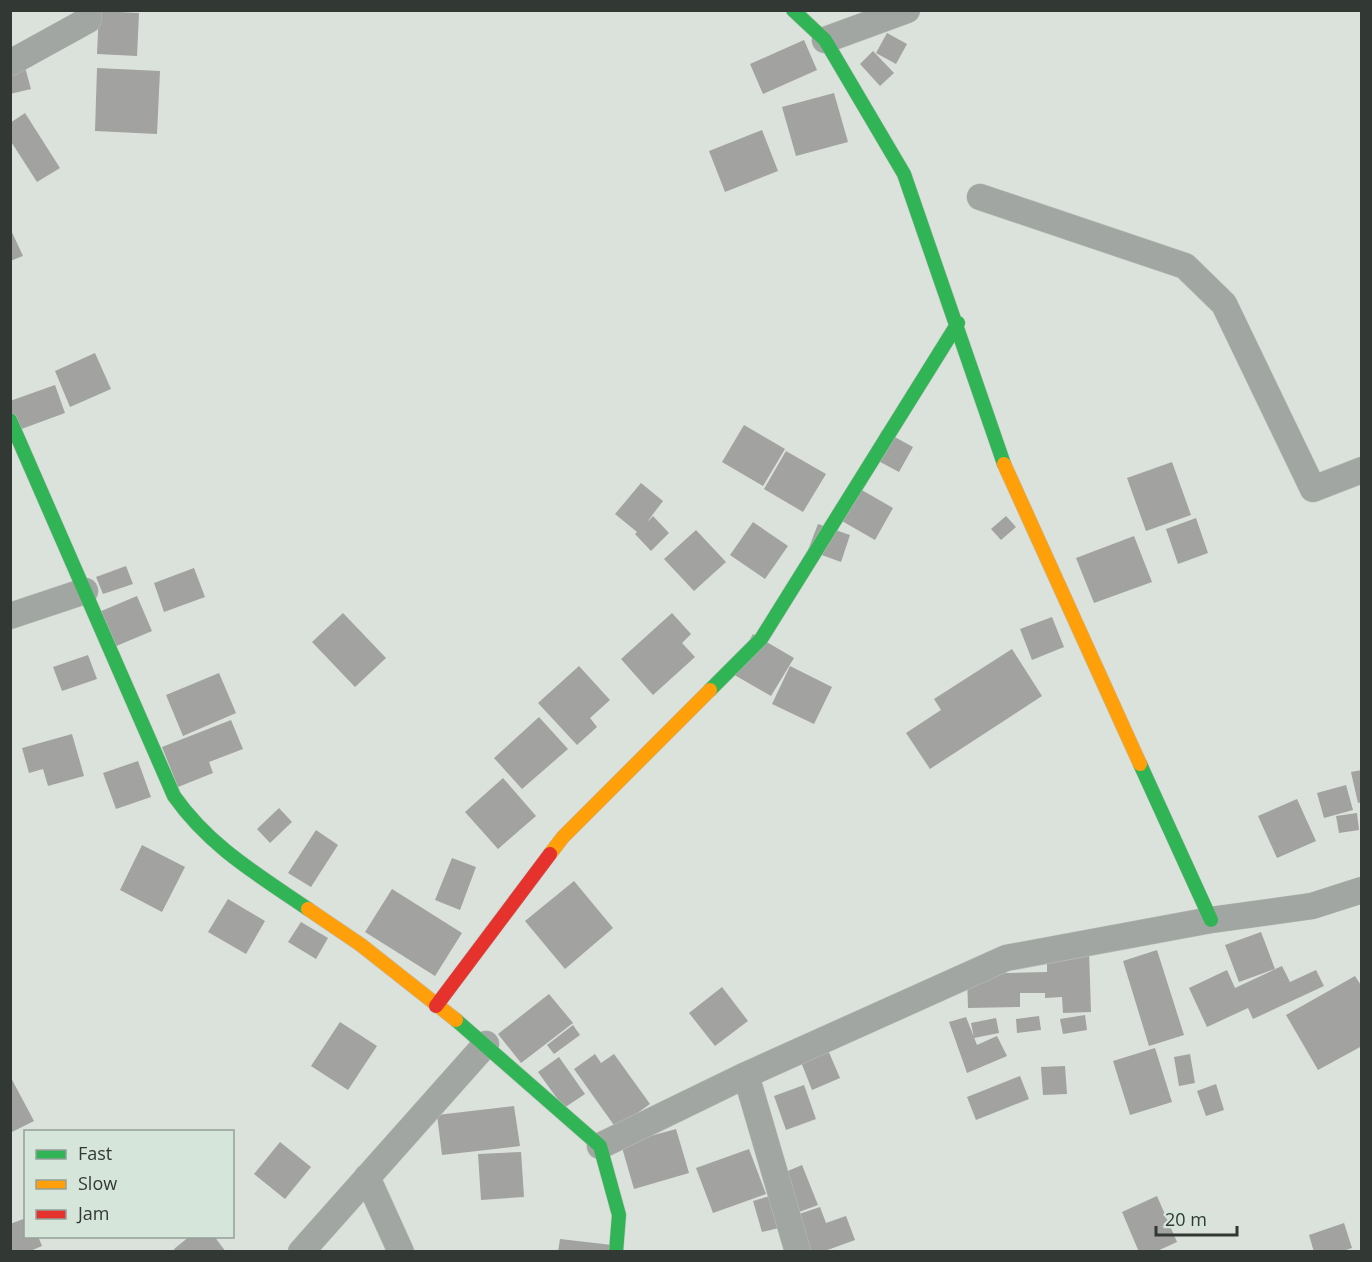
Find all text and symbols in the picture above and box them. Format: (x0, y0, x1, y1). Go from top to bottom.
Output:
legend (24, 1130, 234, 1238)
text: Fast (78, 1141, 112, 1165)
text: Slow (78, 1171, 117, 1195)
scale bar (1156, 1199, 1237, 1237)
text: Jam (76, 1201, 110, 1225)
text: 20 m (1165, 1207, 1207, 1231)

